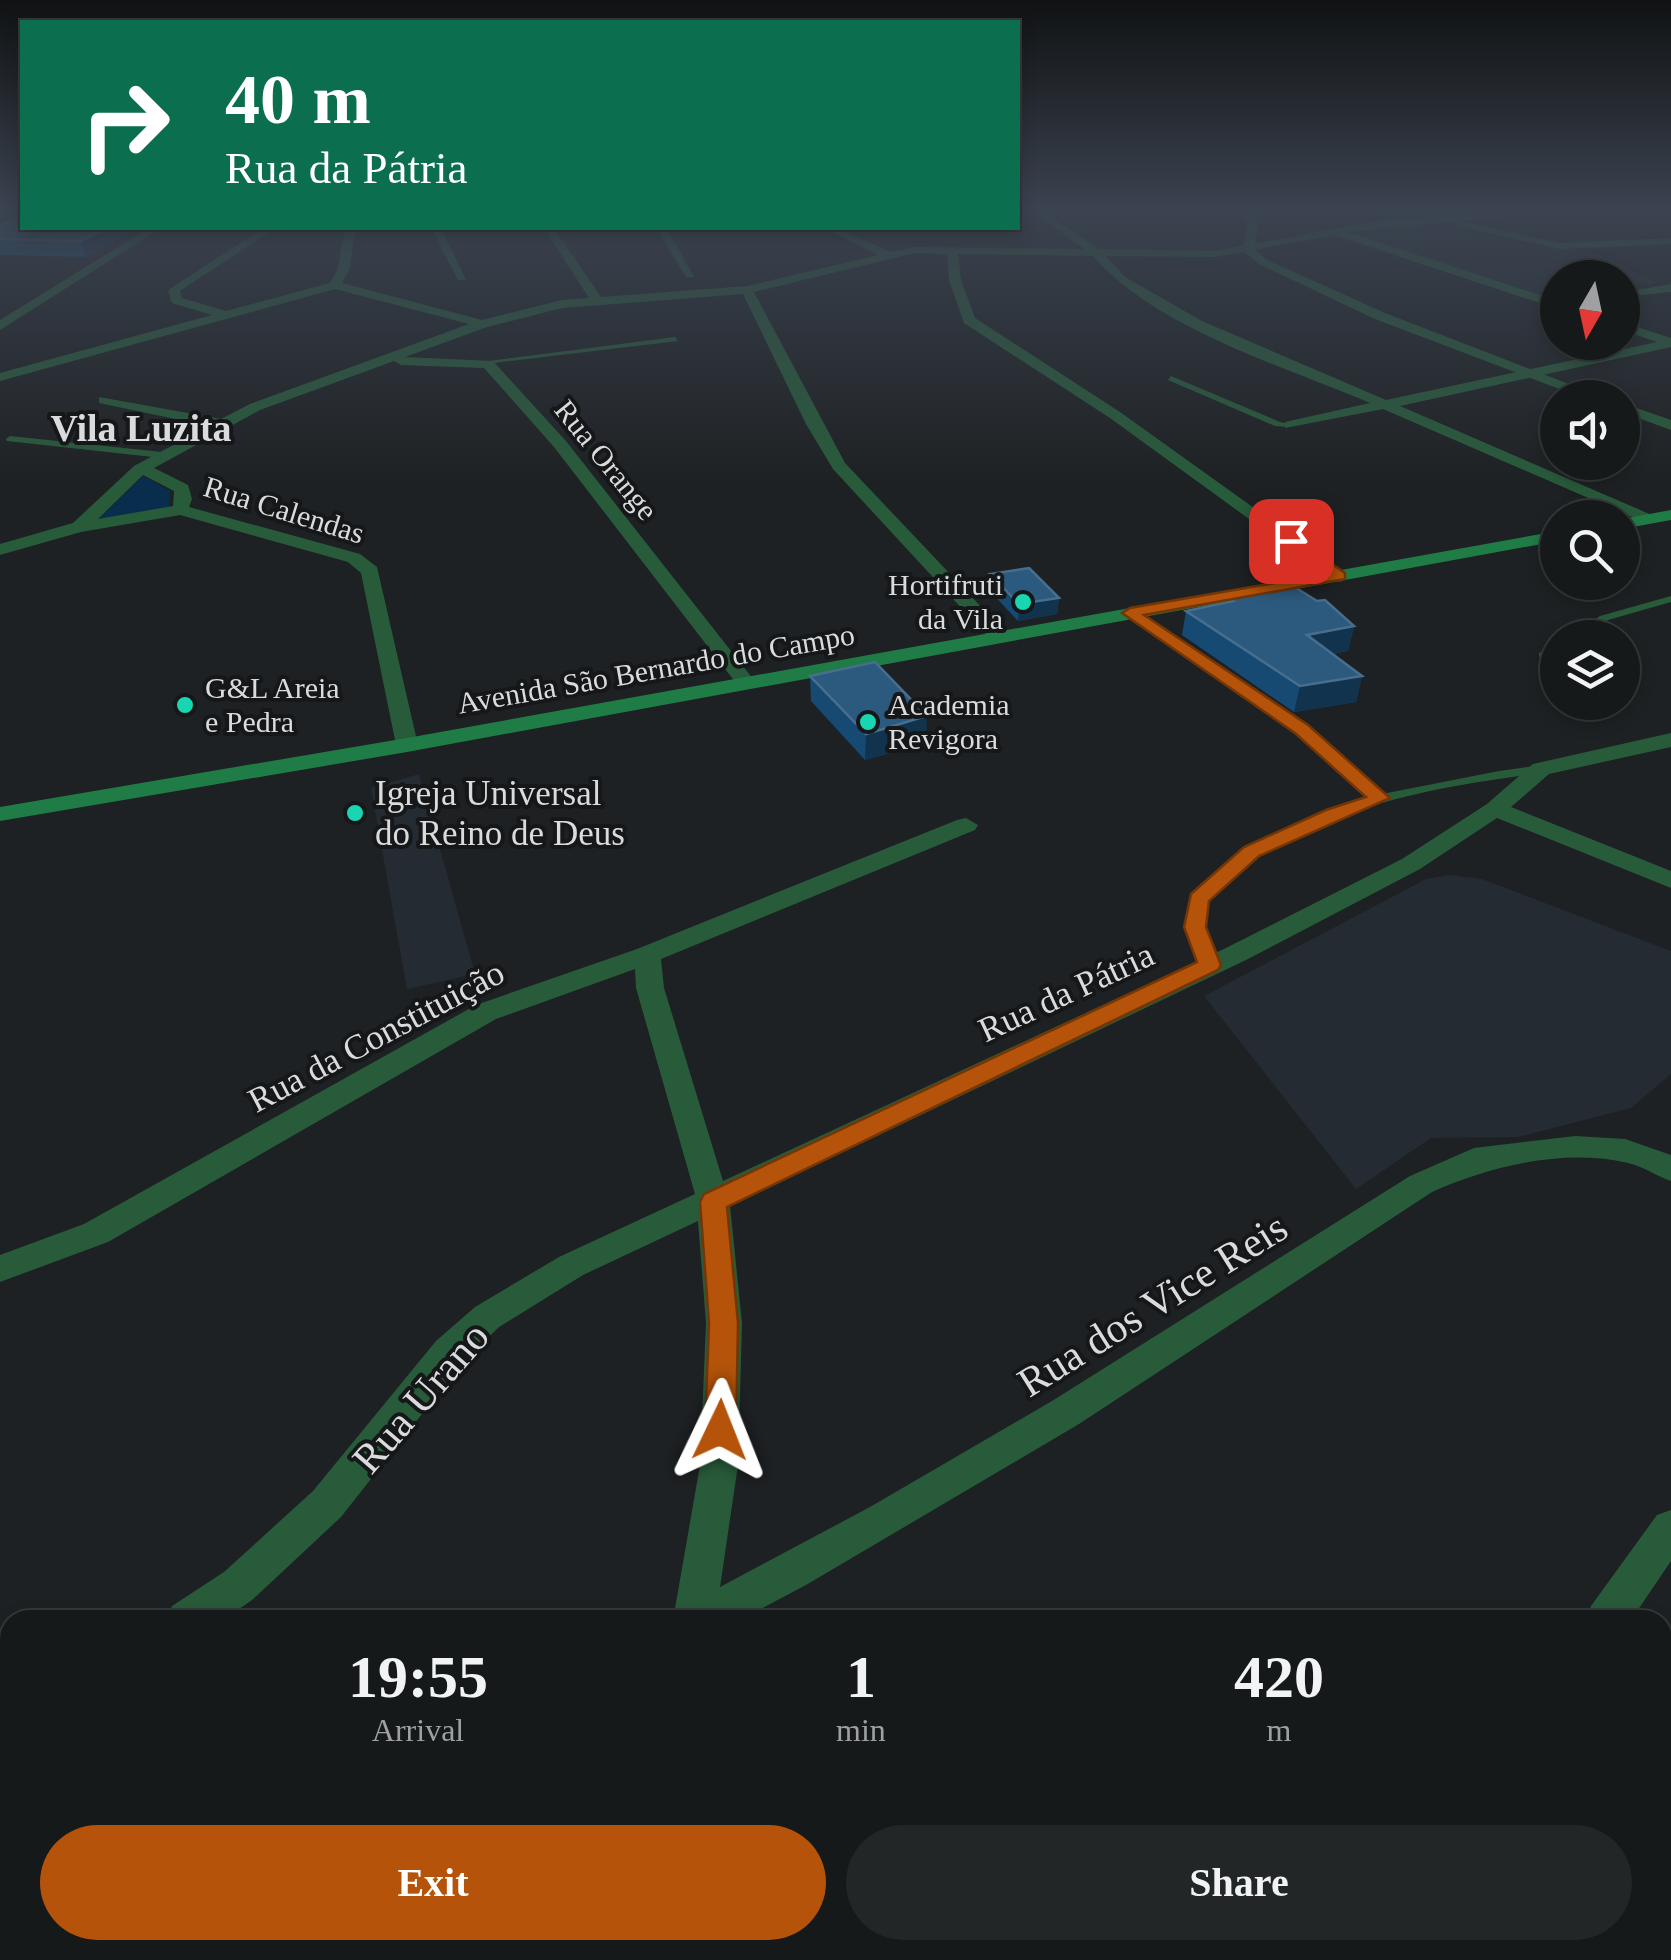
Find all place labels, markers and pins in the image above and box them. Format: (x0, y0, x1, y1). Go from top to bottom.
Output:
pin (1249, 499, 1334, 584)
place label: Hortifruti da Vila (888, 568, 1003, 635)
marker: Hortifruti da Vila (1012, 591, 1034, 613)
place label: G&L Areia e Pedra (205, 671, 340, 738)
place label: Academia Revigora (888, 688, 1010, 755)
marker: G&L Areia e Pedra (174, 694, 196, 716)
marker: Academia Revigora (857, 711, 879, 733)
place label: Igreja Universal do Reino de Deus (375, 774, 625, 853)
marker: Igreja Universal do Reino de Deus (344, 802, 366, 824)

